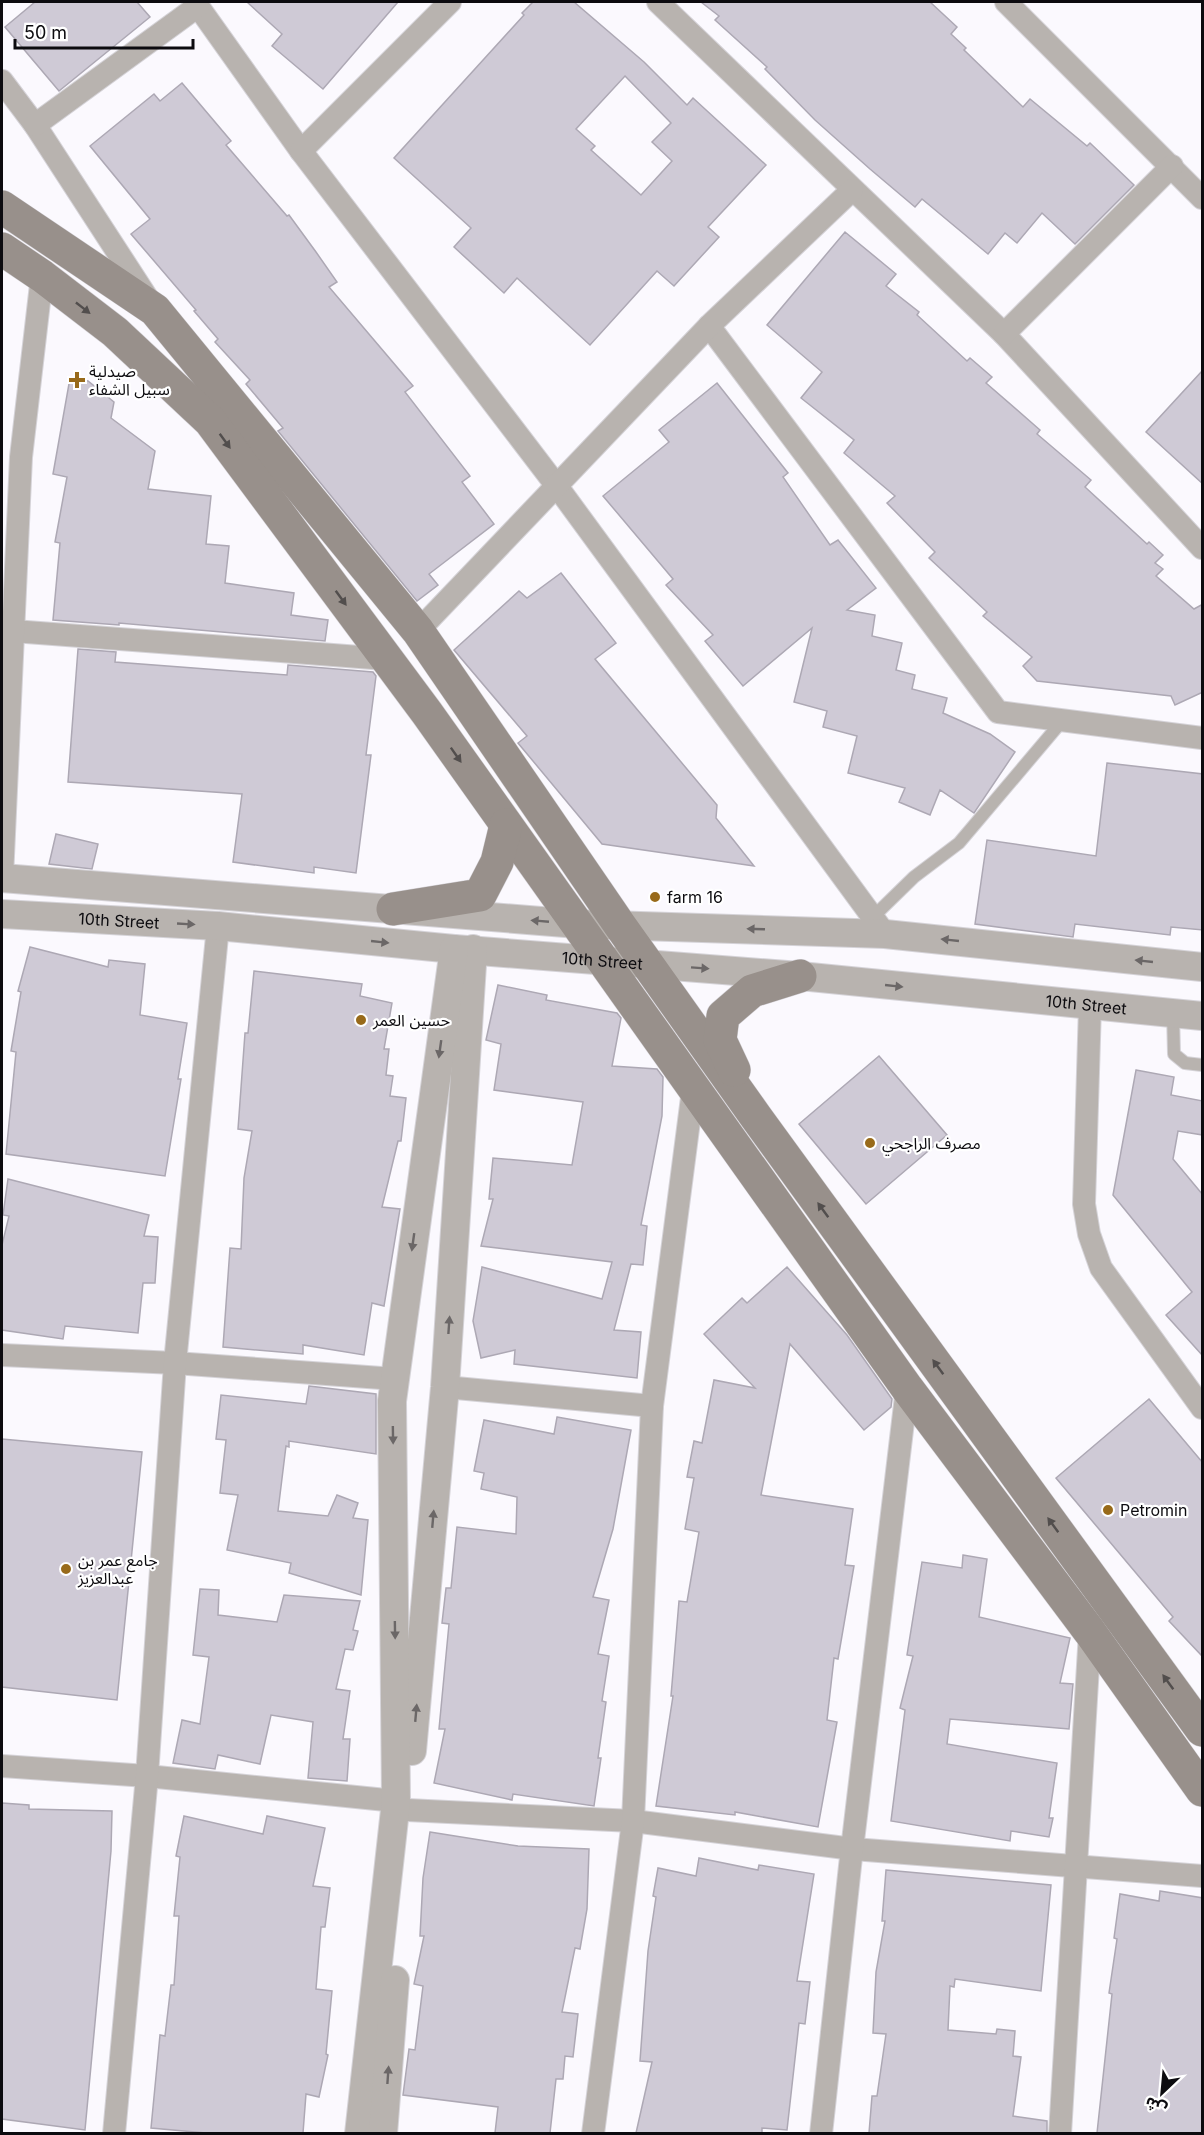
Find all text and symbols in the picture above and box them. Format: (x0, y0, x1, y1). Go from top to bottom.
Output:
scale bar (15, 12, 194, 50)
text: 50 m (24, 22, 67, 43)
one-way arrow (76, 301, 91, 313)
place label: صيدلية سبيل الشفاء (89, 361, 170, 399)
marker: صيدلية سبيل الشفاء (70, 373, 84, 387)
one-way arrow (219, 432, 231, 448)
one-way arrow (334, 590, 346, 605)
one-way arrow (450, 746, 462, 762)
place label: farm 16 (667, 887, 723, 907)
marker: farm 16 (648, 890, 662, 904)
street label: 10th Street (78, 908, 160, 933)
one-way arrow (530, 916, 549, 926)
one-way arrow (176, 920, 195, 929)
one-way arrow (746, 924, 765, 934)
one-way arrow (941, 936, 960, 945)
one-way arrow (370, 937, 389, 947)
street label: 10th Street (561, 947, 643, 974)
one-way arrow (1135, 956, 1154, 966)
one-way arrow (690, 963, 709, 973)
one-way arrow (884, 981, 903, 991)
street label: 10th Street (1045, 990, 1127, 1018)
place label: حسين العمر (372, 1010, 450, 1030)
marker: حسين العمر (354, 1013, 368, 1027)
one-way arrow (435, 1039, 445, 1058)
place label: مصرف الراجحي (882, 1133, 981, 1156)
marker: مصرف الراجحي (863, 1136, 877, 1150)
one-way arrow (818, 1202, 830, 1217)
one-way arrow (409, 1232, 418, 1251)
one-way arrow (444, 1315, 454, 1334)
one-way arrow (933, 1360, 945, 1375)
one-way arrow (388, 1426, 398, 1445)
place label: Petromin (1120, 1500, 1187, 1520)
marker: Petromin (1101, 1503, 1115, 1517)
one-way arrow (428, 1509, 438, 1528)
one-way arrow (1047, 1517, 1059, 1533)
place label: جامع عمر بن عبدالعزيز (77, 1550, 158, 1588)
marker: جامع عمر بن عبدالعزيز (59, 1562, 73, 1576)
one-way arrow (390, 1621, 400, 1640)
one-way arrow (1162, 1675, 1174, 1691)
one-way arrow (411, 1704, 421, 1723)
north arrow (1132, 2063, 1192, 2123)
one-way arrow (383, 2066, 392, 2085)
text: ش (1141, 2093, 1170, 2120)

